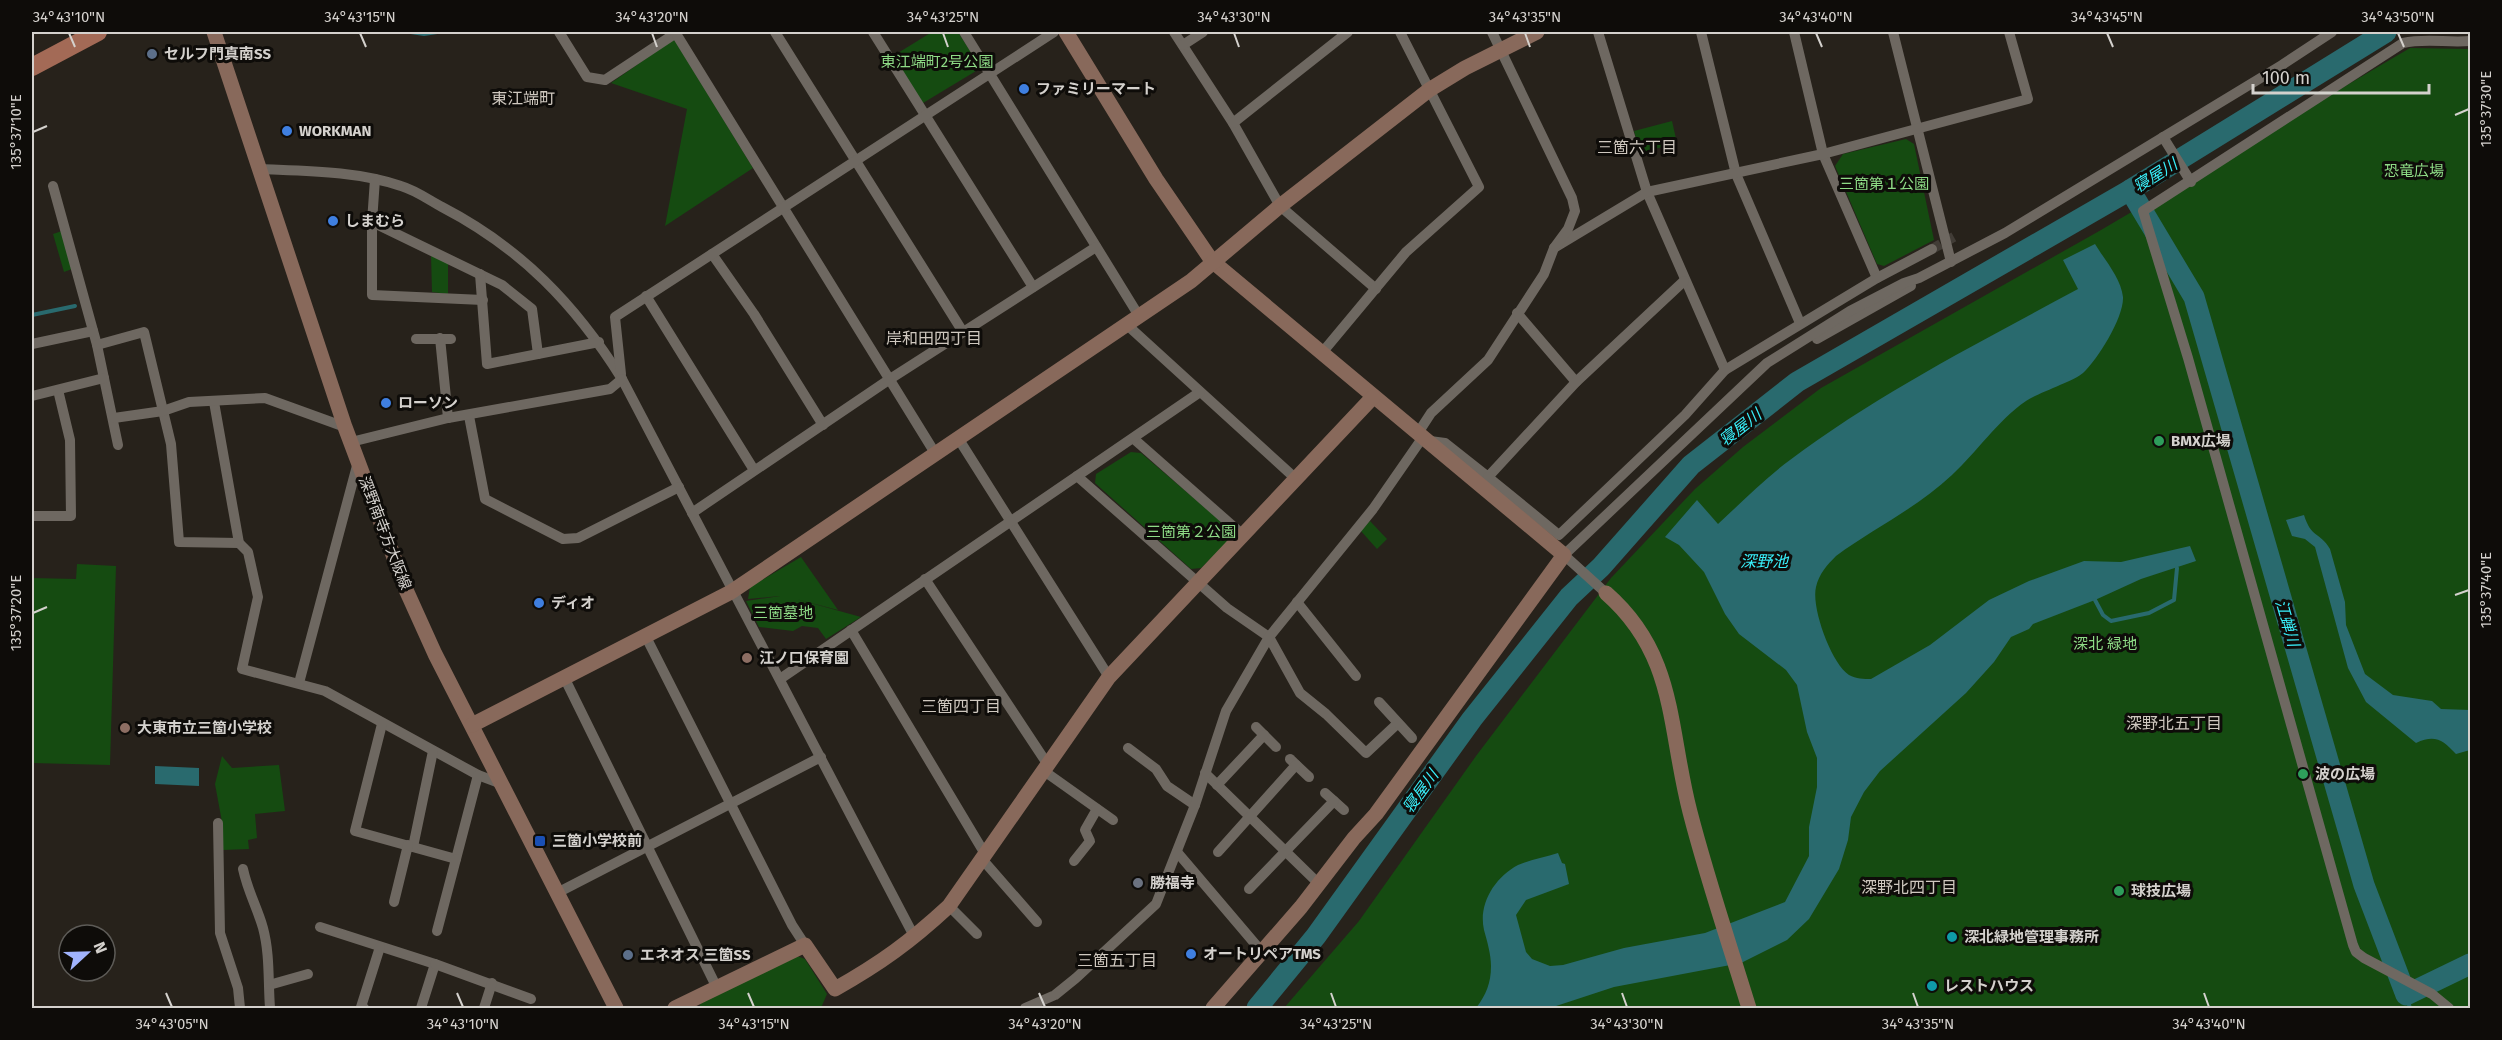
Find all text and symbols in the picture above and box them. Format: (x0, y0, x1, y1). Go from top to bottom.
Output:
text: 34°43'10"N (33, 8, 105, 26)
text: 34°43'15"N (324, 8, 396, 26)
text: 34°43'20"N (615, 8, 689, 26)
text: 34°43'25"N (907, 8, 979, 26)
text: 34°43'30"N (1197, 8, 1271, 26)
text: 34°43'35"N (1489, 8, 1561, 26)
text: 34°43'40"N (1779, 8, 1853, 26)
text: 34°43'45"N (2071, 8, 2143, 26)
text: 34°43'50"N (2361, 8, 2435, 26)
place label: セルフ門真南SS (164, 45, 271, 63)
marker: セルフ門真南SS (145, 47, 159, 61)
park label: 東江端町2号公園 (881, 53, 993, 71)
scale bar (2253, 57, 2428, 95)
text: 100 m (2262, 67, 2310, 89)
text: 135°37'30"E (2477, 71, 2495, 147)
place label: ファミリーマート (1036, 80, 1156, 98)
marker: ファミリーマート (1017, 82, 1031, 96)
district label: 東江端町 (491, 89, 555, 108)
text: 135°37'10"E (7, 94, 25, 170)
place label: WORKMAN (299, 122, 371, 140)
marker: WORKMAN (280, 124, 294, 138)
district label: 三箇六丁目 (1597, 138, 1677, 157)
water label: 寝屋川 (2130, 154, 2182, 196)
park label: 恐竜広場 (2384, 162, 2444, 180)
park label: 三箇第１公園 (1839, 175, 1929, 193)
place label: しまむら (345, 212, 405, 230)
marker: しまむら (326, 214, 340, 228)
district label: 岸和田四丁目 (886, 329, 982, 348)
place label: ローソン (398, 394, 458, 412)
marker: ローソン (379, 396, 393, 410)
water label: 寝屋川 (1716, 404, 1767, 450)
place label: BMX広場 (2171, 432, 2231, 450)
marker: BMX広場 (2152, 434, 2166, 448)
street label: 深野南寺方大阪線 (355, 474, 415, 592)
park label: 三箇第２公園 (1146, 523, 1236, 541)
water label: 深野池 (1740, 552, 1790, 571)
text: 135°37'40"E (2477, 552, 2495, 628)
text: 135°37'20"E (7, 575, 25, 651)
place label: ディオ (551, 594, 595, 612)
marker: ディオ (532, 596, 546, 610)
water label: 江蝉川 (2272, 597, 2304, 651)
park label: 三箇墓地 (753, 604, 813, 622)
park label: 深北 緑地 (2073, 635, 2137, 653)
place label: 江ノ口保育園 (759, 649, 849, 667)
marker: 江ノ口保育園 (740, 651, 754, 665)
district label: 三箇四丁目 (921, 697, 1001, 716)
district label: 深野北五丁目 (2126, 714, 2222, 733)
place label: 大東市立三箇小学校 (137, 719, 272, 737)
marker: 大東市立三箇小学校 (118, 721, 132, 735)
water label: 寝屋川 (1399, 765, 1443, 816)
place label: 波の広場 (2315, 765, 2375, 783)
marker: 波の広場 (2296, 767, 2310, 781)
place label: 三箇小学校前 (552, 832, 642, 850)
marker: 三箇小学校前 (533, 834, 547, 848)
place label: 勝福寺 (1150, 874, 1195, 892)
marker: 勝福寺 (1131, 876, 1145, 890)
district label: 深野北四丁目 (1861, 878, 1957, 897)
place label: 球技広場 (2131, 882, 2191, 900)
marker: 球技広場 (2112, 884, 2126, 898)
north arrow (57, 923, 117, 983)
place label: 深北緑地管理事務所 (1964, 928, 2099, 946)
marker: 深北緑地管理事務所 (1945, 930, 1959, 944)
text: N (90, 939, 111, 956)
place label: オートリペアTMS (1203, 945, 1321, 963)
place label: エネオス 三箇SS (640, 946, 751, 964)
marker: オートリペアTMS (1184, 947, 1198, 961)
marker: エネオス 三箇SS (621, 948, 635, 962)
district label: 三箇五丁目 (1077, 951, 1157, 970)
place label: レストハウス (1944, 977, 2034, 995)
marker: レストハウス (1925, 979, 1939, 993)
text: 34°43'05"N (135, 1015, 209, 1033)
text: 34°43'10"N (427, 1015, 499, 1033)
text: 34°43'15"N (718, 1015, 790, 1033)
text: 34°43'20"N (1008, 1015, 1082, 1033)
text: 34°43'25"N (1300, 1015, 1372, 1033)
text: 34°43'30"N (1590, 1015, 1664, 1033)
text: 34°43'35"N (1882, 1015, 1954, 1033)
text: 34°43'40"N (2172, 1015, 2246, 1033)

